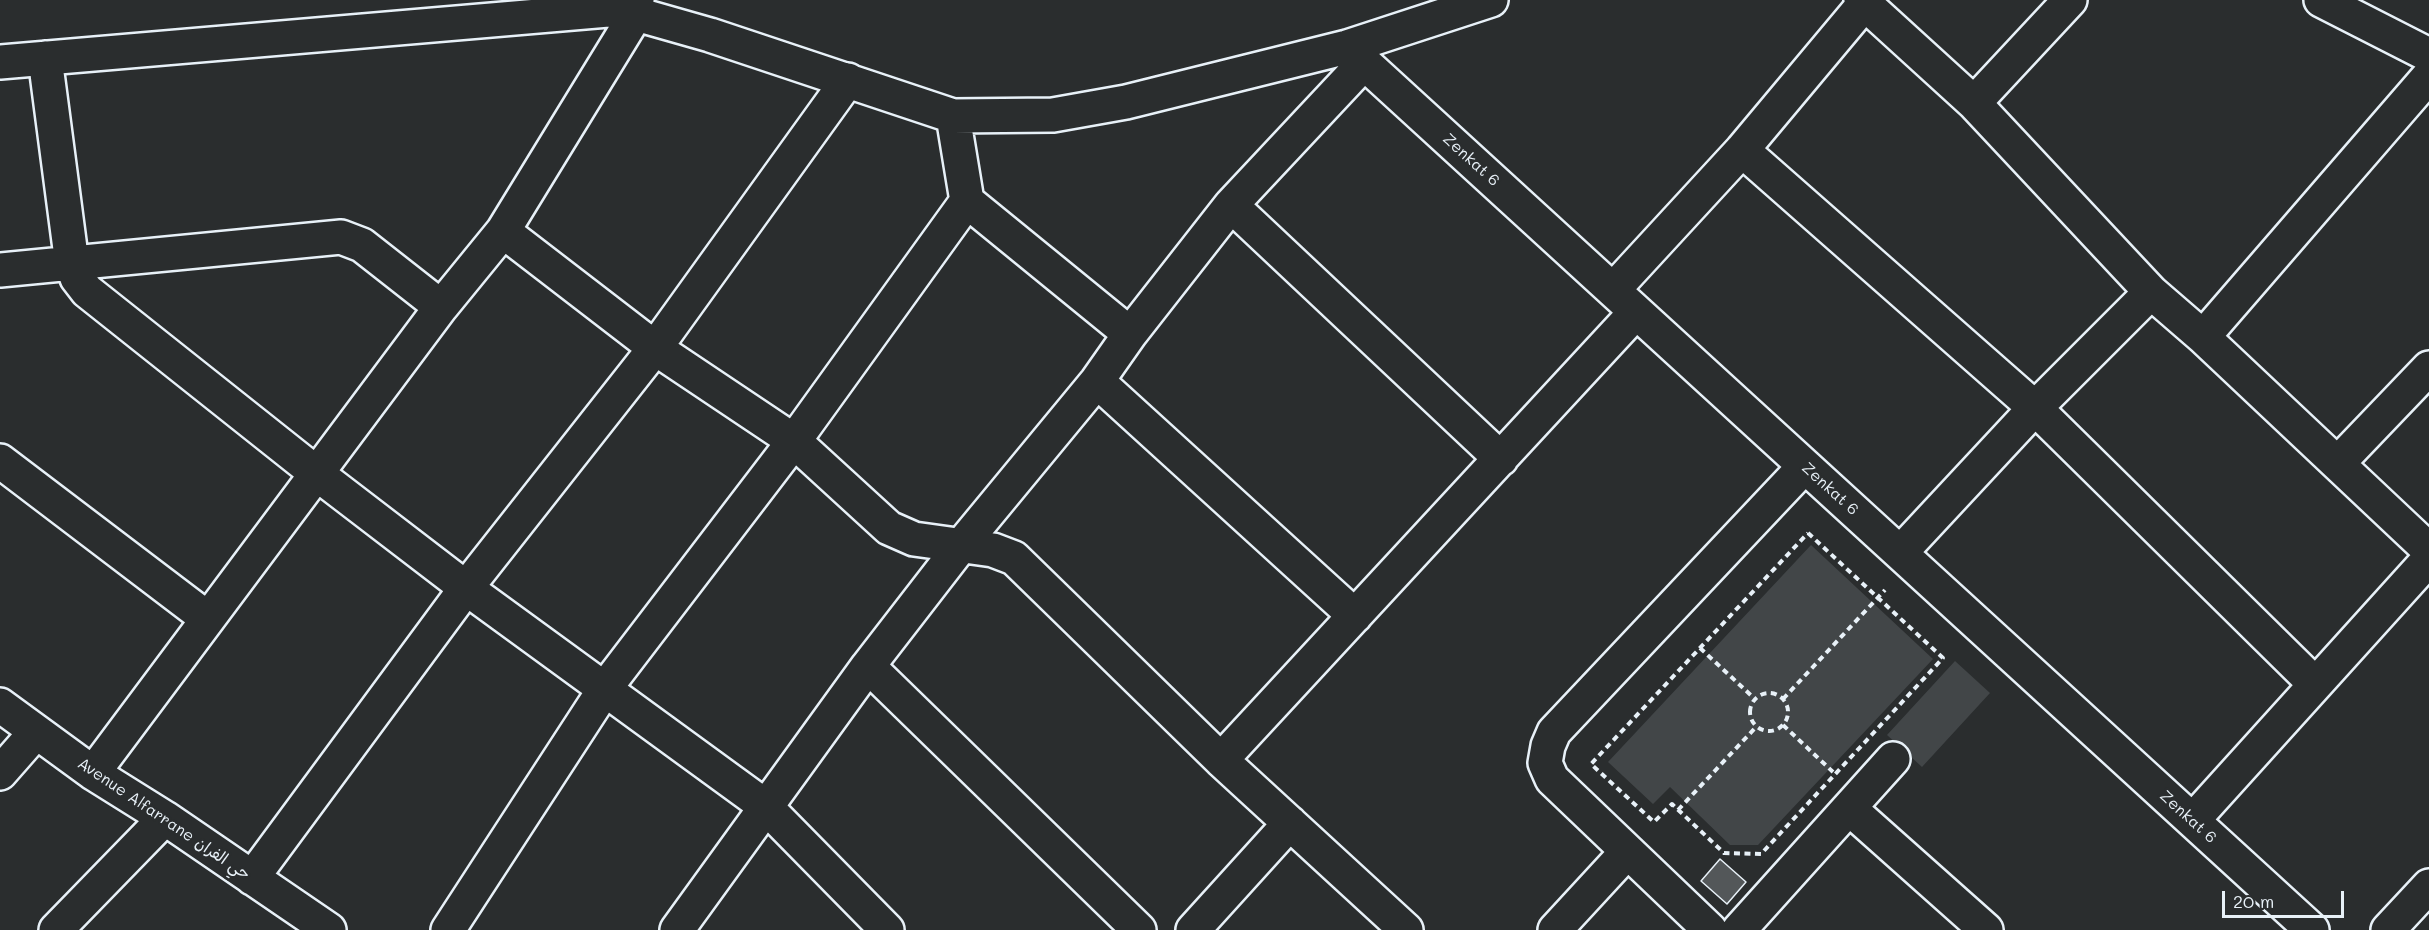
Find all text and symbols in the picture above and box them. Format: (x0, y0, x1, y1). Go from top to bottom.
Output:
street label: Zenkat 6 (1439, 130, 1503, 190)
street label: Zenkat 6 (1798, 459, 1862, 519)
street label: Avenue Alfarrane حي الفران (74, 754, 254, 884)
street label: Zenkat 6 (2156, 787, 2220, 847)
scale bar (2225, 879, 2346, 917)
text: 20 m (2233, 889, 2274, 913)

